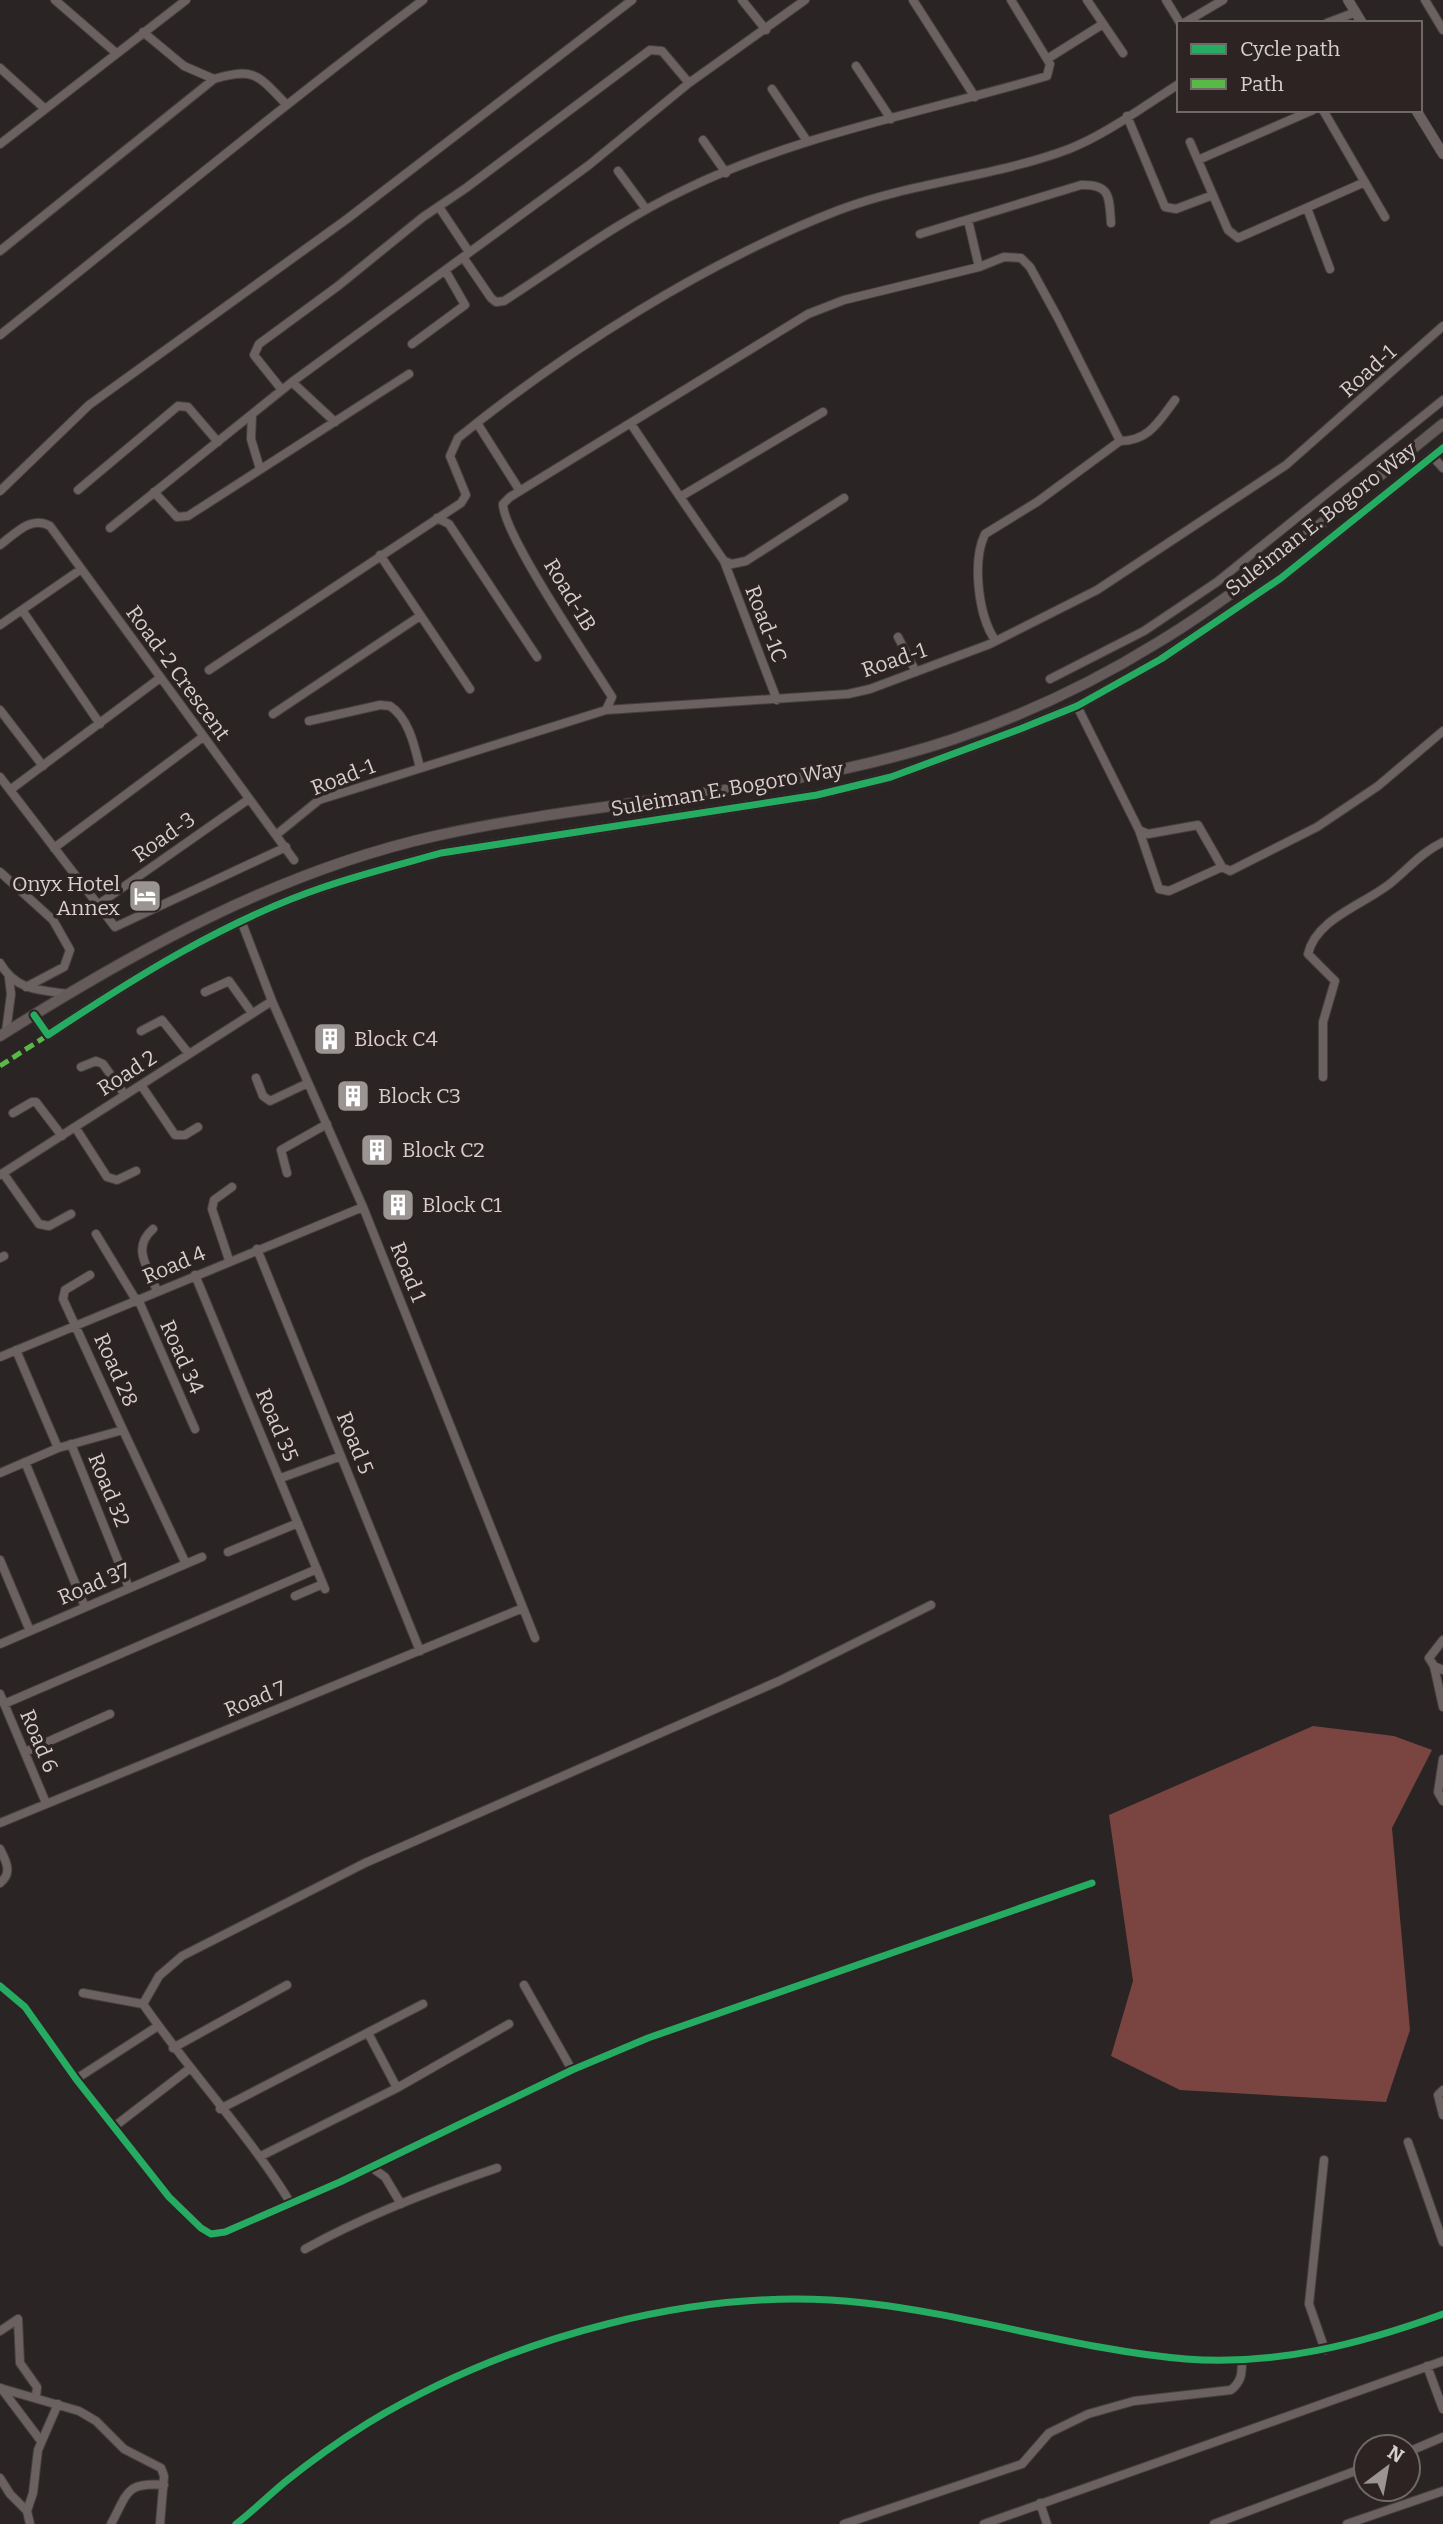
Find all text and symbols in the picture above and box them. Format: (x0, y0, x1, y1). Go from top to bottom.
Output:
legend (1177, 21, 1422, 112)
text: Cycle path (1240, 36, 1340, 62)
text: Path (1240, 71, 1284, 97)
street label: Road-1 (1335, 339, 1402, 403)
street label: Suleiman E. Bogoro Way (1220, 436, 1422, 602)
street label: Road-1B (538, 554, 602, 636)
street label: Road-1C (740, 582, 792, 666)
street label: Road-2 Crescent (120, 601, 236, 746)
street label: Road-1 (858, 637, 930, 683)
street label: Road-1 (307, 753, 379, 801)
street label: Suleiman E. Bogoro Way (609, 756, 846, 822)
street label: Road-3 (128, 806, 200, 868)
place label: Onyx Hotel Annex (12, 871, 120, 921)
hotel icon: Onyx Hotel Annex (126, 877, 164, 915)
building icon: Block C4 (311, 1020, 349, 1058)
place label: Block C4 (354, 1026, 438, 1052)
street label: Road 2 (93, 1044, 161, 1102)
building icon: Block C3 (334, 1077, 372, 1115)
place label: Block C3 (378, 1083, 461, 1109)
building icon: Block C2 (358, 1131, 396, 1169)
place label: Block C2 (402, 1137, 485, 1163)
building icon: Block C1 (379, 1186, 417, 1224)
place label: Block C1 (422, 1192, 502, 1218)
street label: Road 1 (384, 1238, 432, 1306)
street label: Road 4 (139, 1240, 209, 1290)
street label: Road 34 (154, 1316, 210, 1398)
street label: Road 28 (88, 1329, 144, 1411)
street label: Road 35 (250, 1385, 304, 1465)
street label: Road 5 (331, 1408, 379, 1478)
street label: Road 32 (83, 1449, 135, 1531)
street label: Road 37 (54, 1557, 135, 1611)
street label: Road 7 (220, 1675, 290, 1723)
street label: Road 6 (14, 1706, 64, 1776)
north arrow (1352, 2433, 1422, 2503)
text: N (1383, 2440, 1408, 2468)

